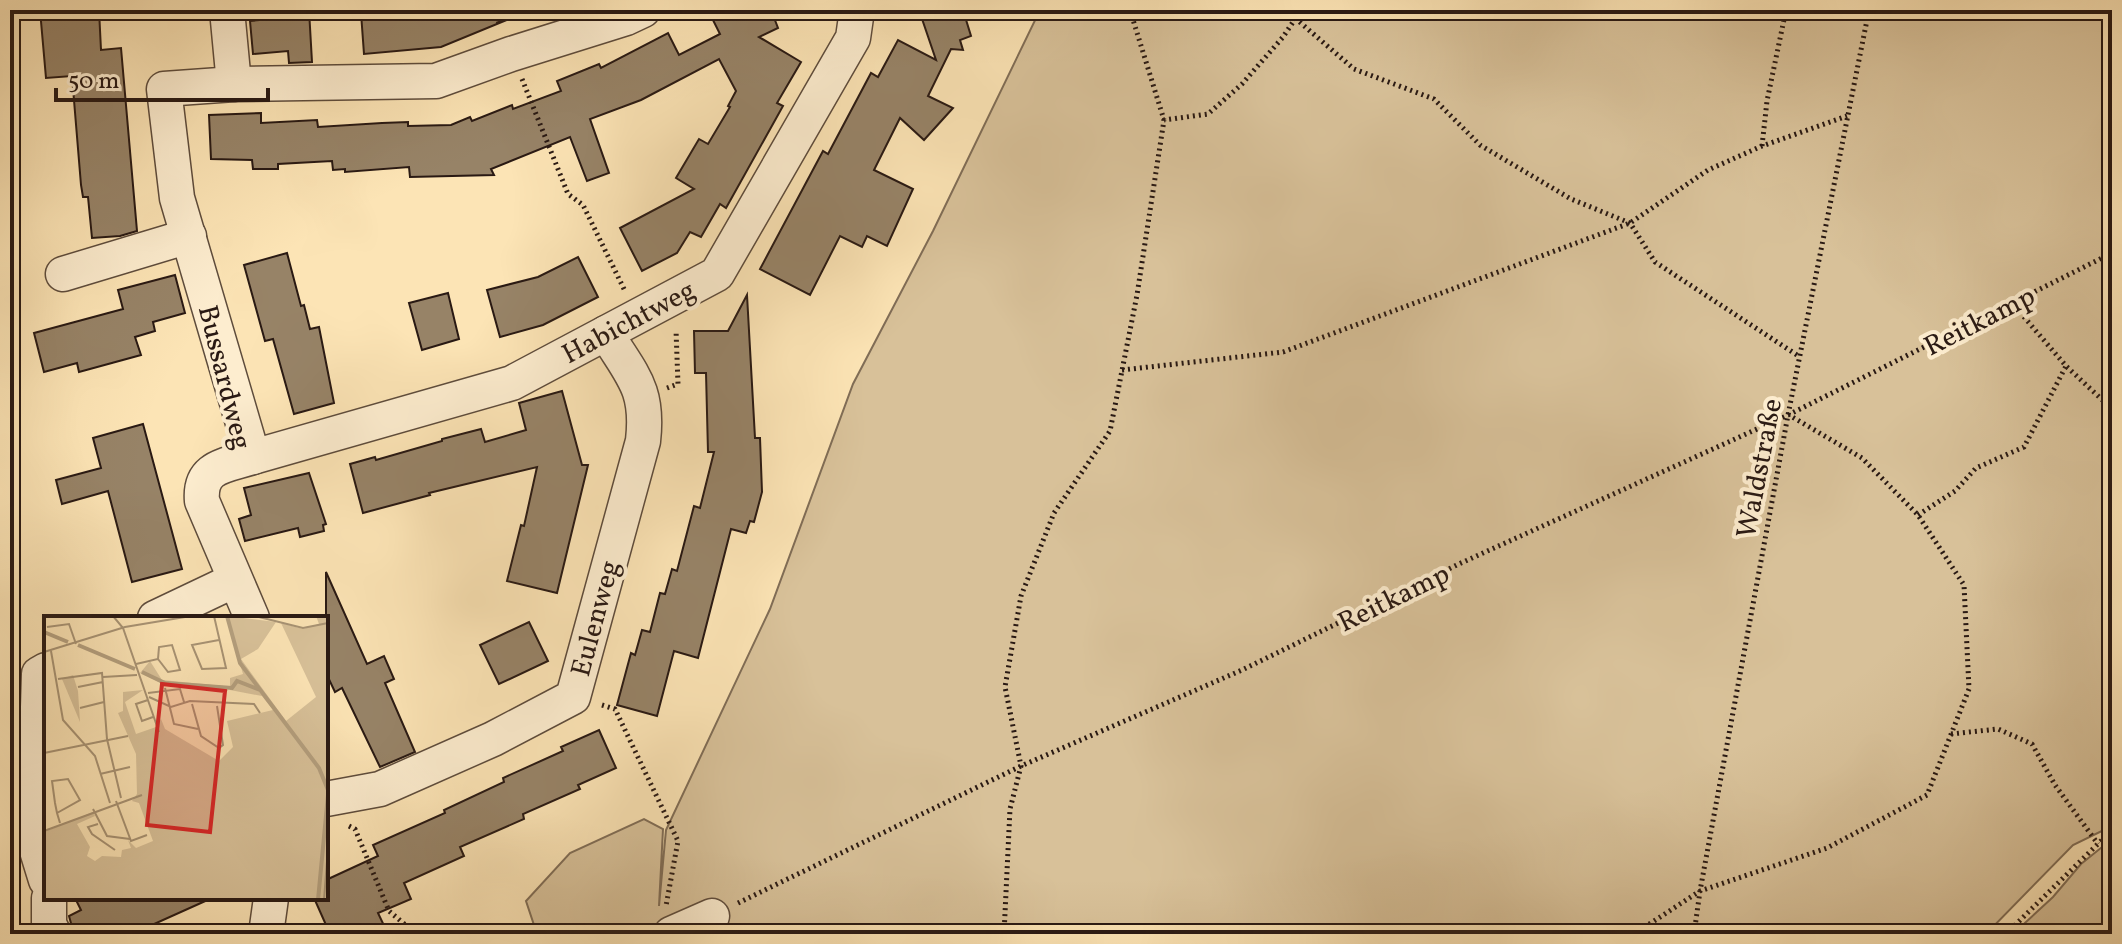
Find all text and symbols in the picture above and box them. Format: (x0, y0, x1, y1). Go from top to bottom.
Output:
scale bar (56, 52, 268, 102)
text: 50 m (68, 65, 120, 99)
street label: Habichtweg (556, 272, 703, 375)
street label: Reitkamp (1918, 278, 2043, 367)
street label: Bussardweg (187, 301, 260, 454)
street label: Waldstraße (1728, 395, 1793, 542)
street label: Reitkamp (1332, 555, 1457, 643)
street label: Eulenweg (562, 556, 631, 681)
inset map (44, 616, 328, 900)

